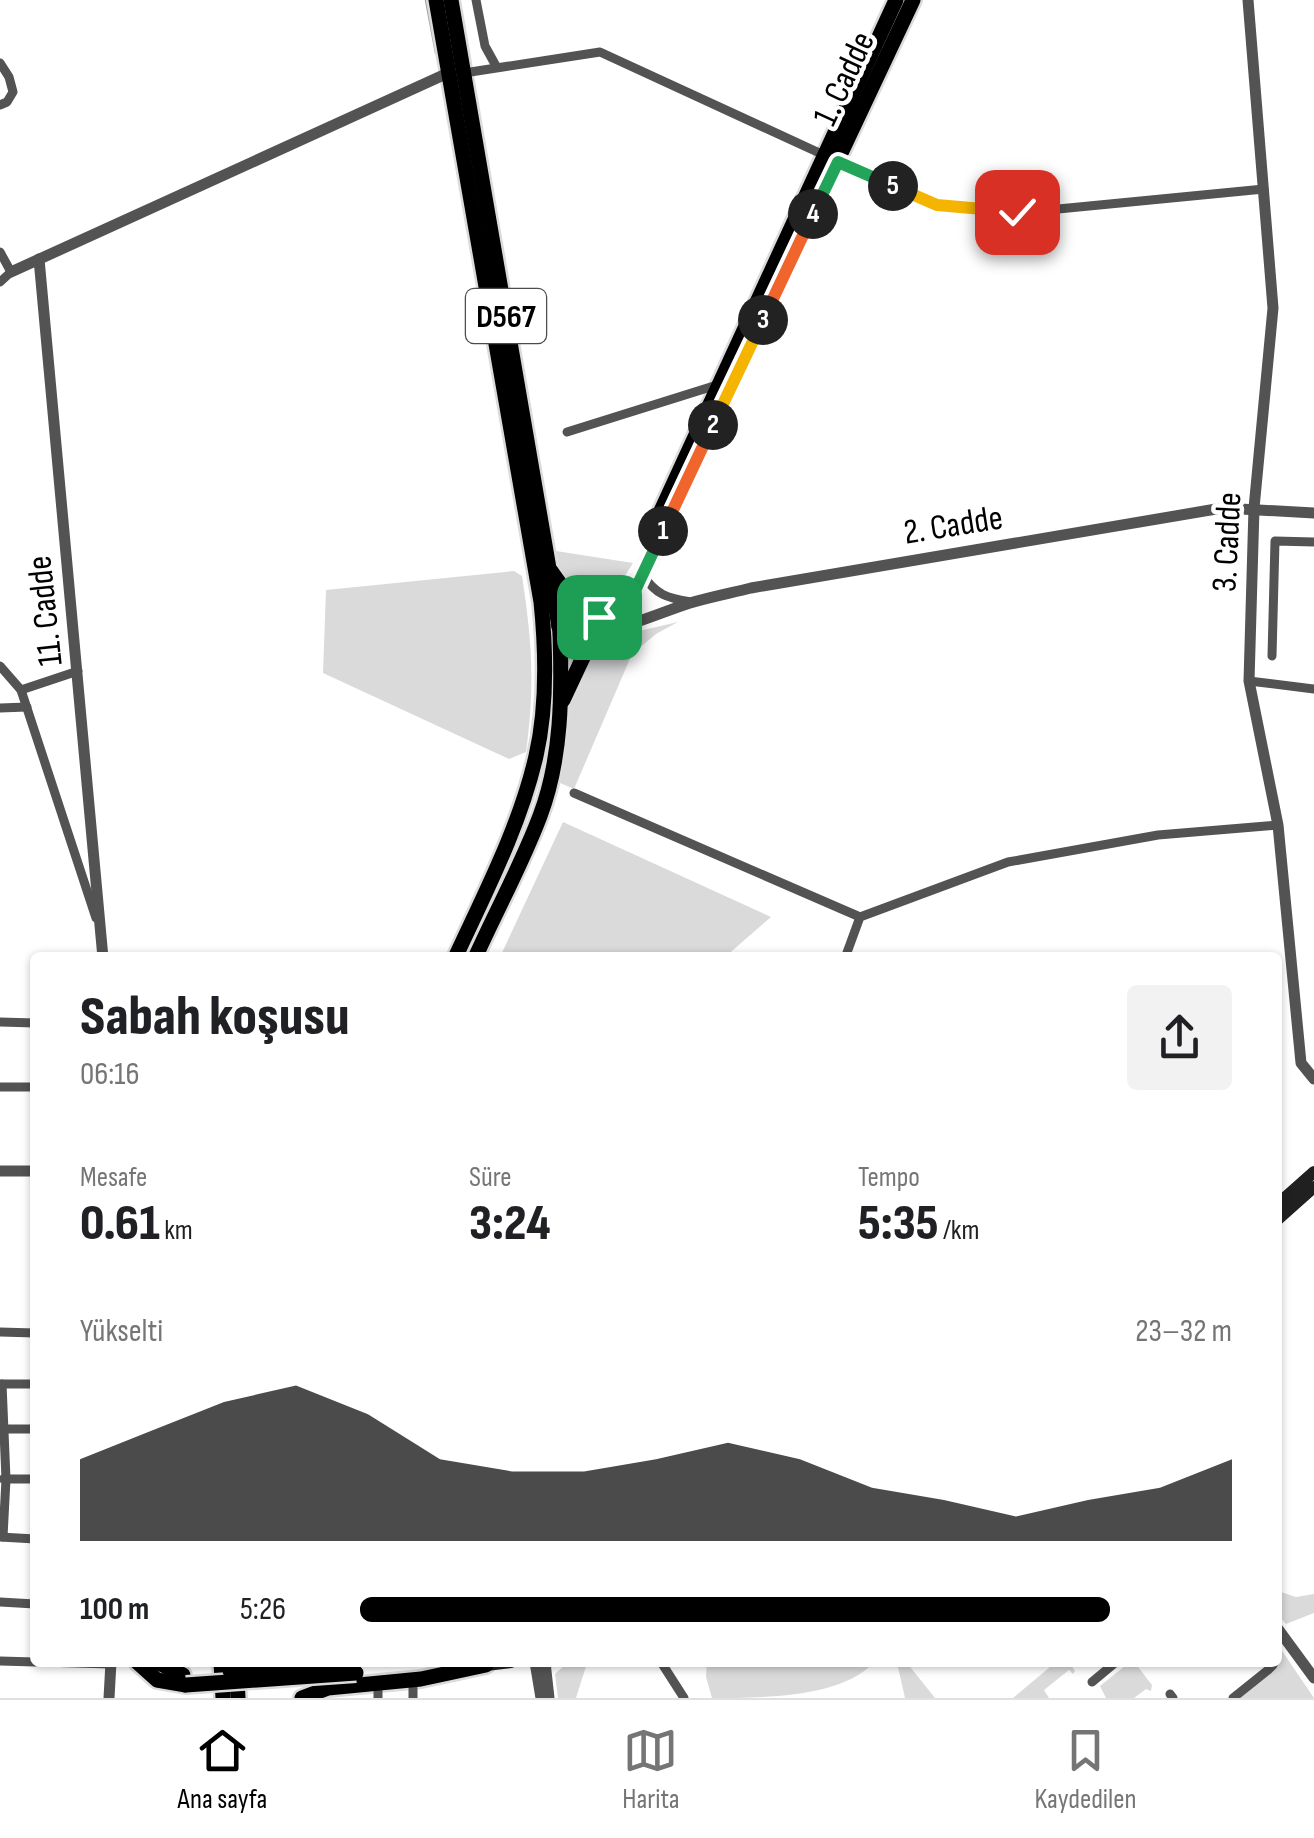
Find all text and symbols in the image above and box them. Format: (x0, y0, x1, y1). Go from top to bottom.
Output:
street label: 1. Cadde (804, 25, 885, 132)
pin: 5 (868, 161, 918, 211)
text: 5 (887, 169, 899, 202)
pin (975, 170, 1060, 255)
icon: check (990, 185, 1045, 240)
pin: 4 (788, 189, 838, 239)
text: 4 (806, 197, 820, 230)
road number: D567 (466, 289, 546, 343)
pin: 3 (738, 295, 788, 345)
text: 3 (757, 303, 769, 336)
pin: 2 (688, 400, 738, 450)
text: 2 (707, 408, 719, 441)
street label: 3. Cadde (1203, 491, 1252, 593)
street label: 2. Cadde (901, 496, 1006, 555)
pin: 1 (638, 506, 688, 556)
text: 1 (658, 514, 668, 547)
street label: 11. Cadde (18, 554, 73, 668)
pin (557, 575, 642, 660)
icon: arrive (572, 590, 627, 645)
text: Sabah koşusu (80, 984, 349, 1051)
button: share (1127, 985, 1232, 1090)
text: 06:16 (80, 1055, 140, 1094)
text: Mesafe (80, 1161, 147, 1194)
text: Süre (469, 1161, 512, 1194)
text: Tempo (858, 1161, 920, 1194)
text: 0.61 (80, 1194, 160, 1254)
text: 3:24 (469, 1194, 551, 1254)
text: 5:35 (858, 1194, 939, 1254)
text: km (160, 1214, 193, 1247)
text: /km (939, 1214, 979, 1247)
text: Yükselti (80, 1312, 163, 1351)
text: 23–32 m (1135, 1312, 1232, 1351)
text: 100 m (80, 1590, 149, 1629)
text: 5:26 (240, 1590, 286, 1629)
tab: Ana sayfa (177, 1723, 267, 1816)
tab: Harita (622, 1723, 680, 1816)
tab: Kaydedilen (1035, 1723, 1137, 1816)

